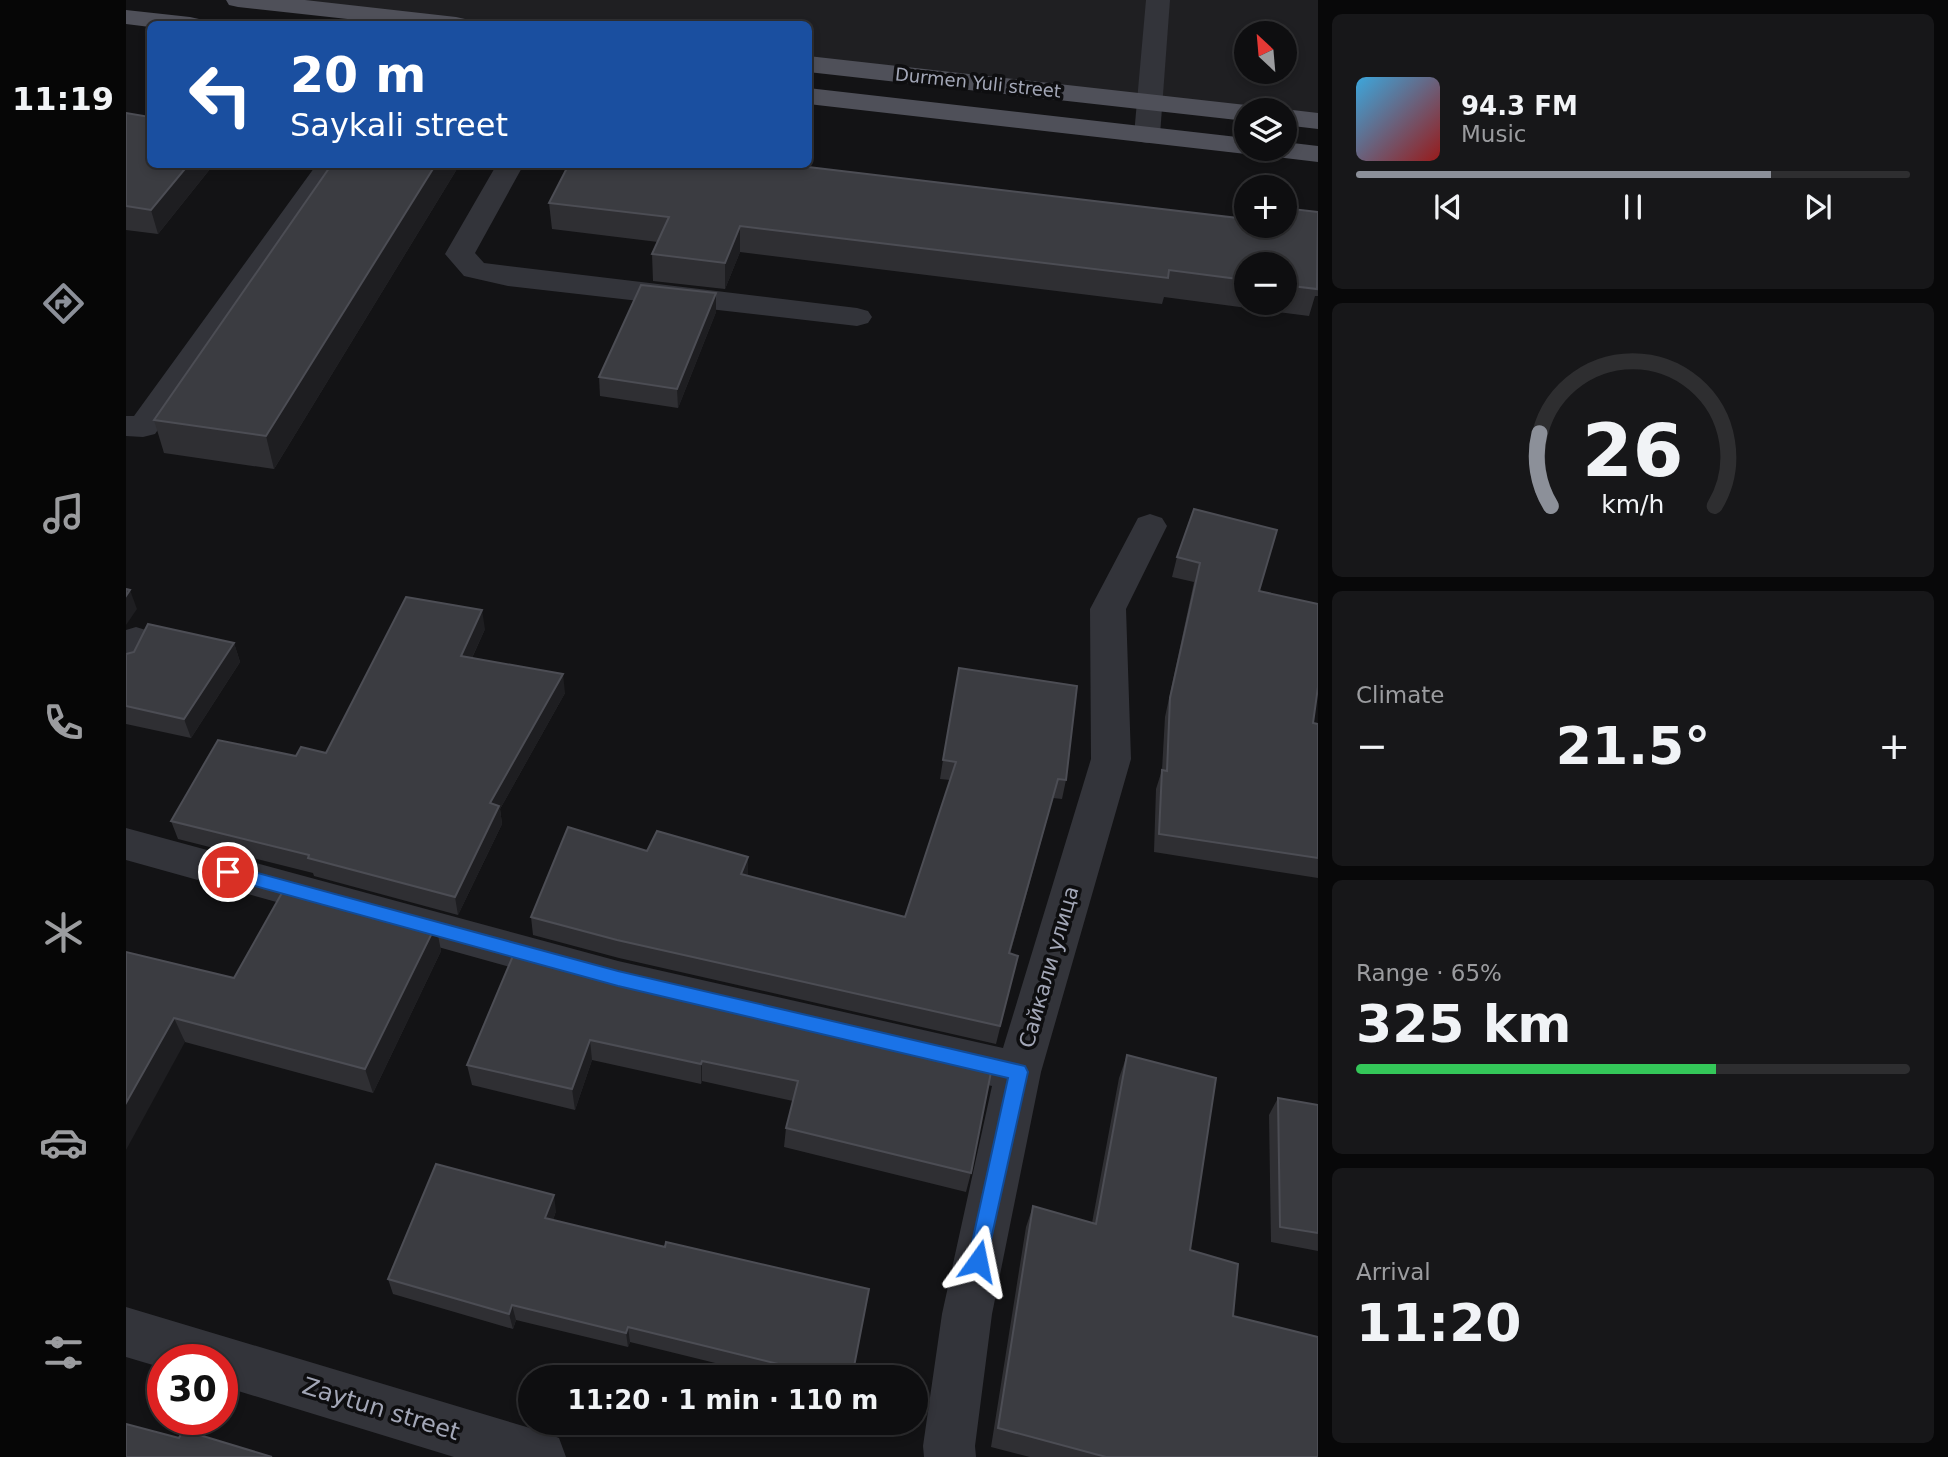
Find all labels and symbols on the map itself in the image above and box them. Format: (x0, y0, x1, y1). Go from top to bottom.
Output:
north arrow (1234, 21, 1297, 84)
street label: Durmen Yuli street (894, 63, 1062, 102)
pin (198, 842, 258, 902)
street label: Сайкали улица (1014, 883, 1084, 1051)
position arrow (941, 1224, 1015, 1298)
speed limit sign: 30 (147, 1344, 238, 1435)
street label: Zaytun street (299, 1372, 463, 1446)

